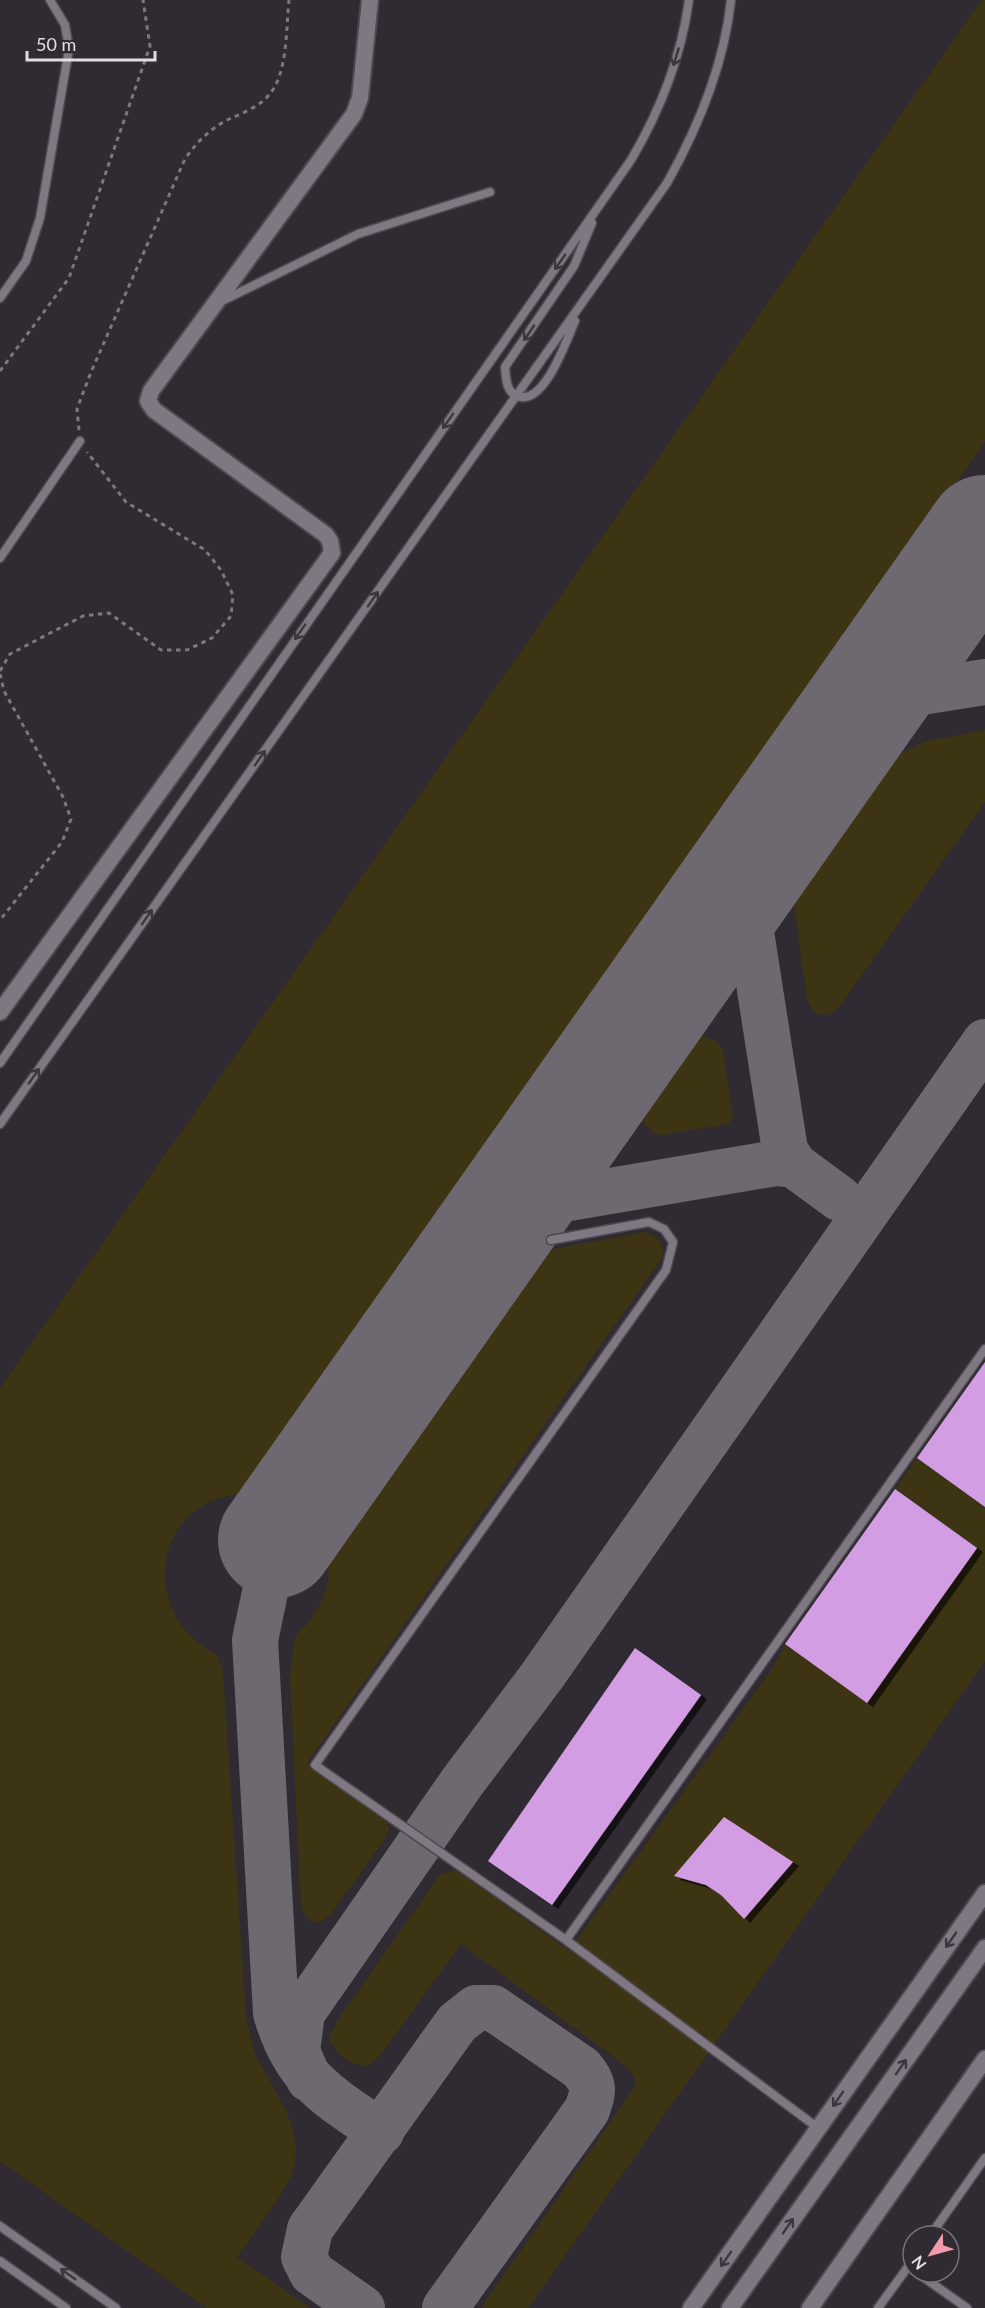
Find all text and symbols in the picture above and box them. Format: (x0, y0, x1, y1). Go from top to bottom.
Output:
scale bar (27, 24, 154, 62)
text: 50 m (36, 33, 76, 55)
one-way arrow (670, 47, 681, 66)
one-way arrow (554, 253, 566, 269)
one-way arrow (523, 324, 535, 340)
one-way arrow (441, 413, 454, 429)
one-way arrow (367, 591, 379, 608)
one-way arrow (294, 624, 306, 640)
one-way arrow (254, 750, 266, 767)
one-way arrow (141, 909, 153, 925)
one-way arrow (28, 1068, 40, 1084)
one-way arrow (945, 1932, 957, 1948)
one-way arrow (895, 2059, 907, 2075)
one-way arrow (832, 2091, 844, 2107)
one-way arrow (782, 2218, 794, 2234)
north arrow (901, 2224, 961, 2284)
one-way arrow (720, 2250, 732, 2266)
text: N (907, 2253, 930, 2274)
one-way arrow (61, 2268, 77, 2280)

